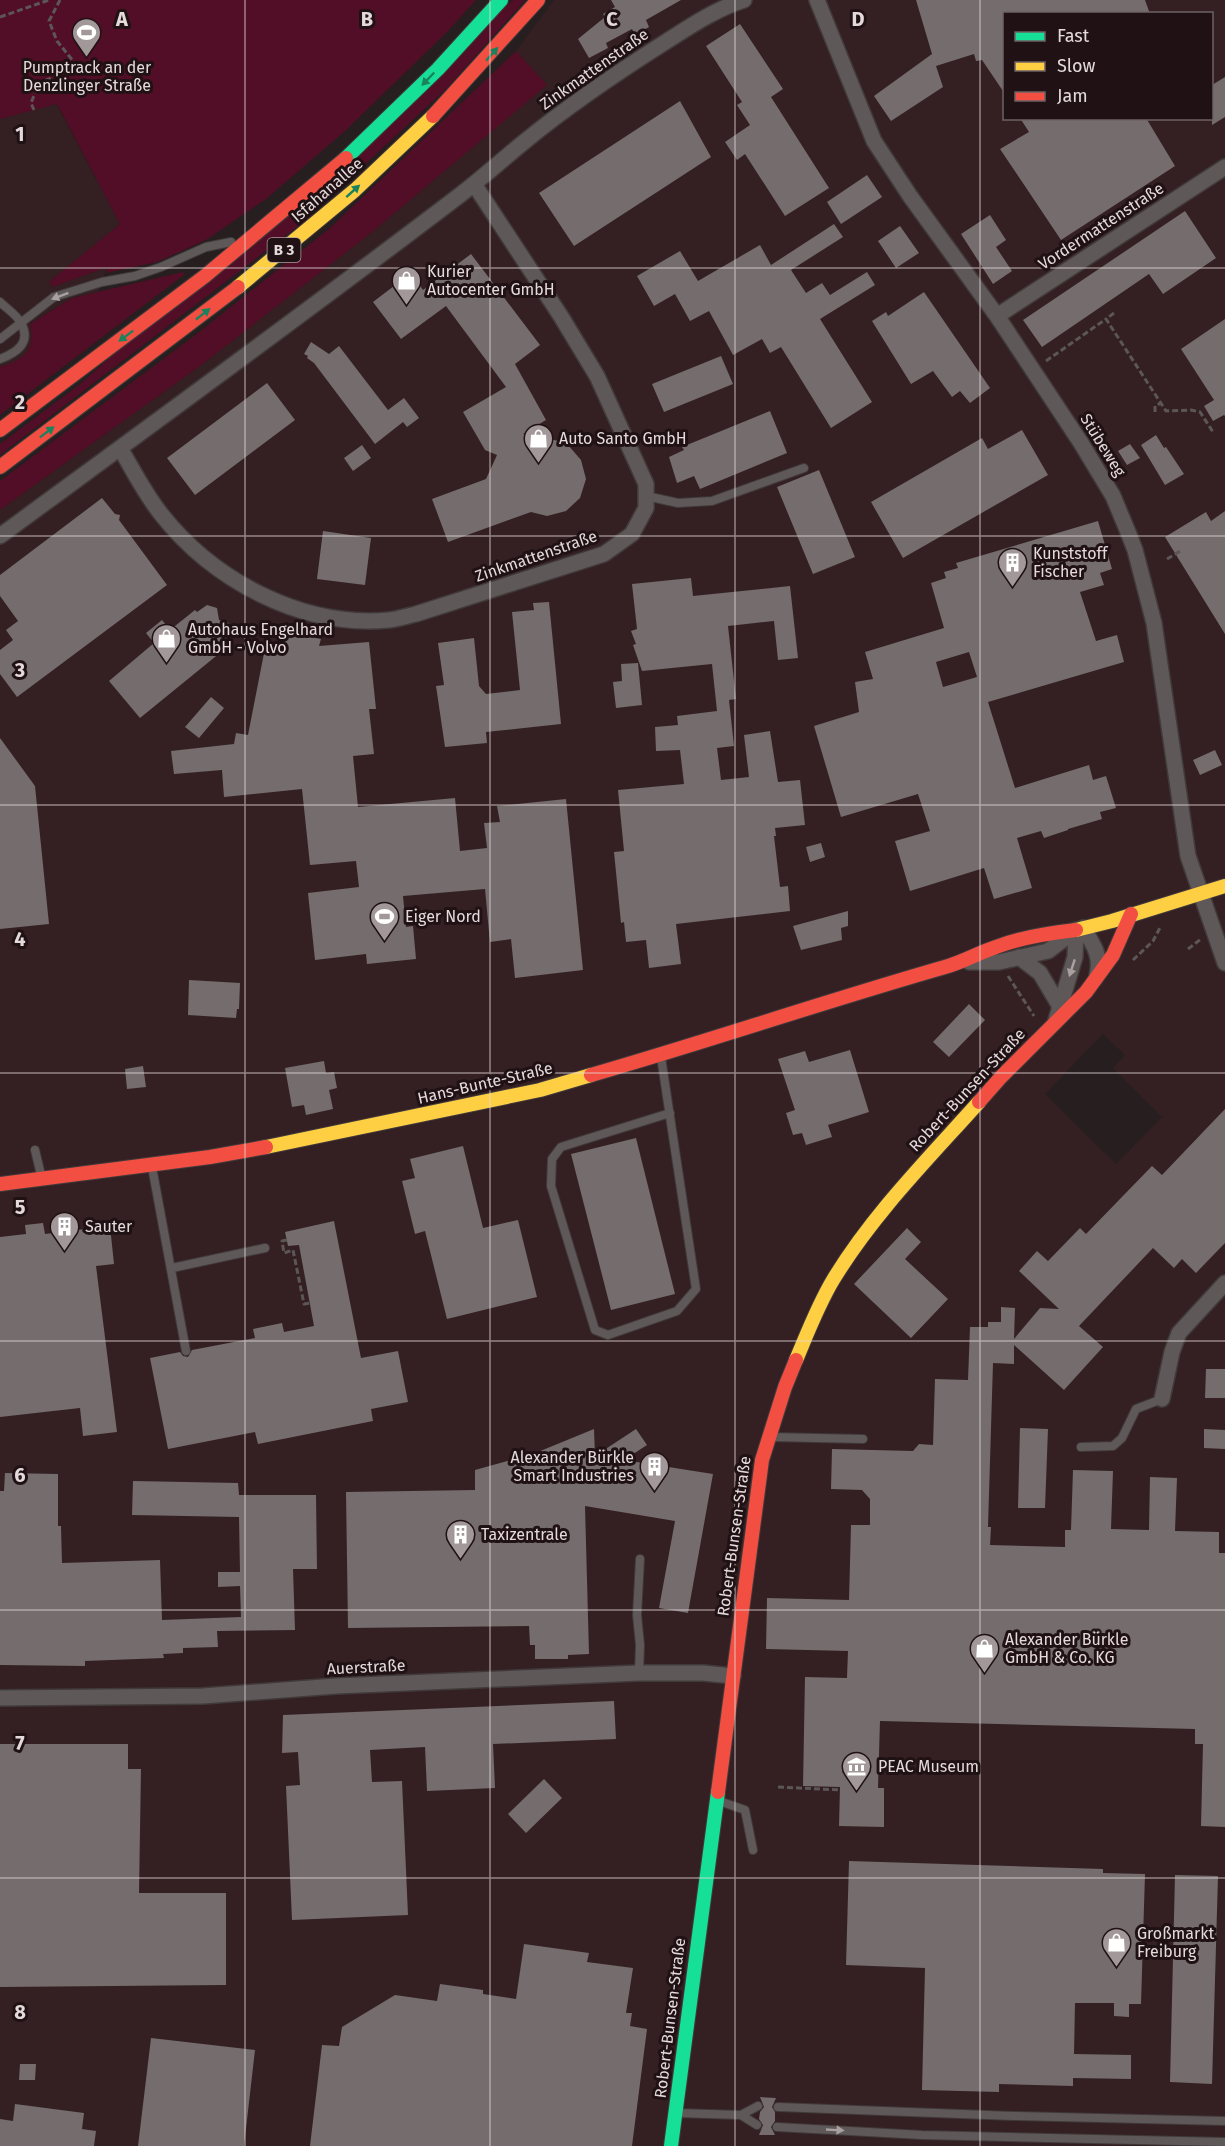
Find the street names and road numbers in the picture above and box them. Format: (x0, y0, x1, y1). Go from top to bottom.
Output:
street label: Zinkmattenstraße (536, 24, 652, 114)
street label: Isfahanallee (287, 154, 367, 226)
street label: Vordermattenstraße (1035, 178, 1167, 274)
road number: B 3 (268, 238, 300, 262)
street label: Stübeweg (1076, 410, 1130, 481)
street label: Zinkmattenstraße (472, 526, 600, 586)
street label: Robert-Bunsen-Straße (905, 1024, 1029, 1156)
street label: Hans-Bunte-Straße (416, 1058, 554, 1108)
street label: Robert-Bunsen-Straße (713, 1455, 755, 1617)
street label: Auerstraße (326, 1655, 406, 1679)
street label: Robert-Bunsen-Straße (651, 1937, 689, 2099)

